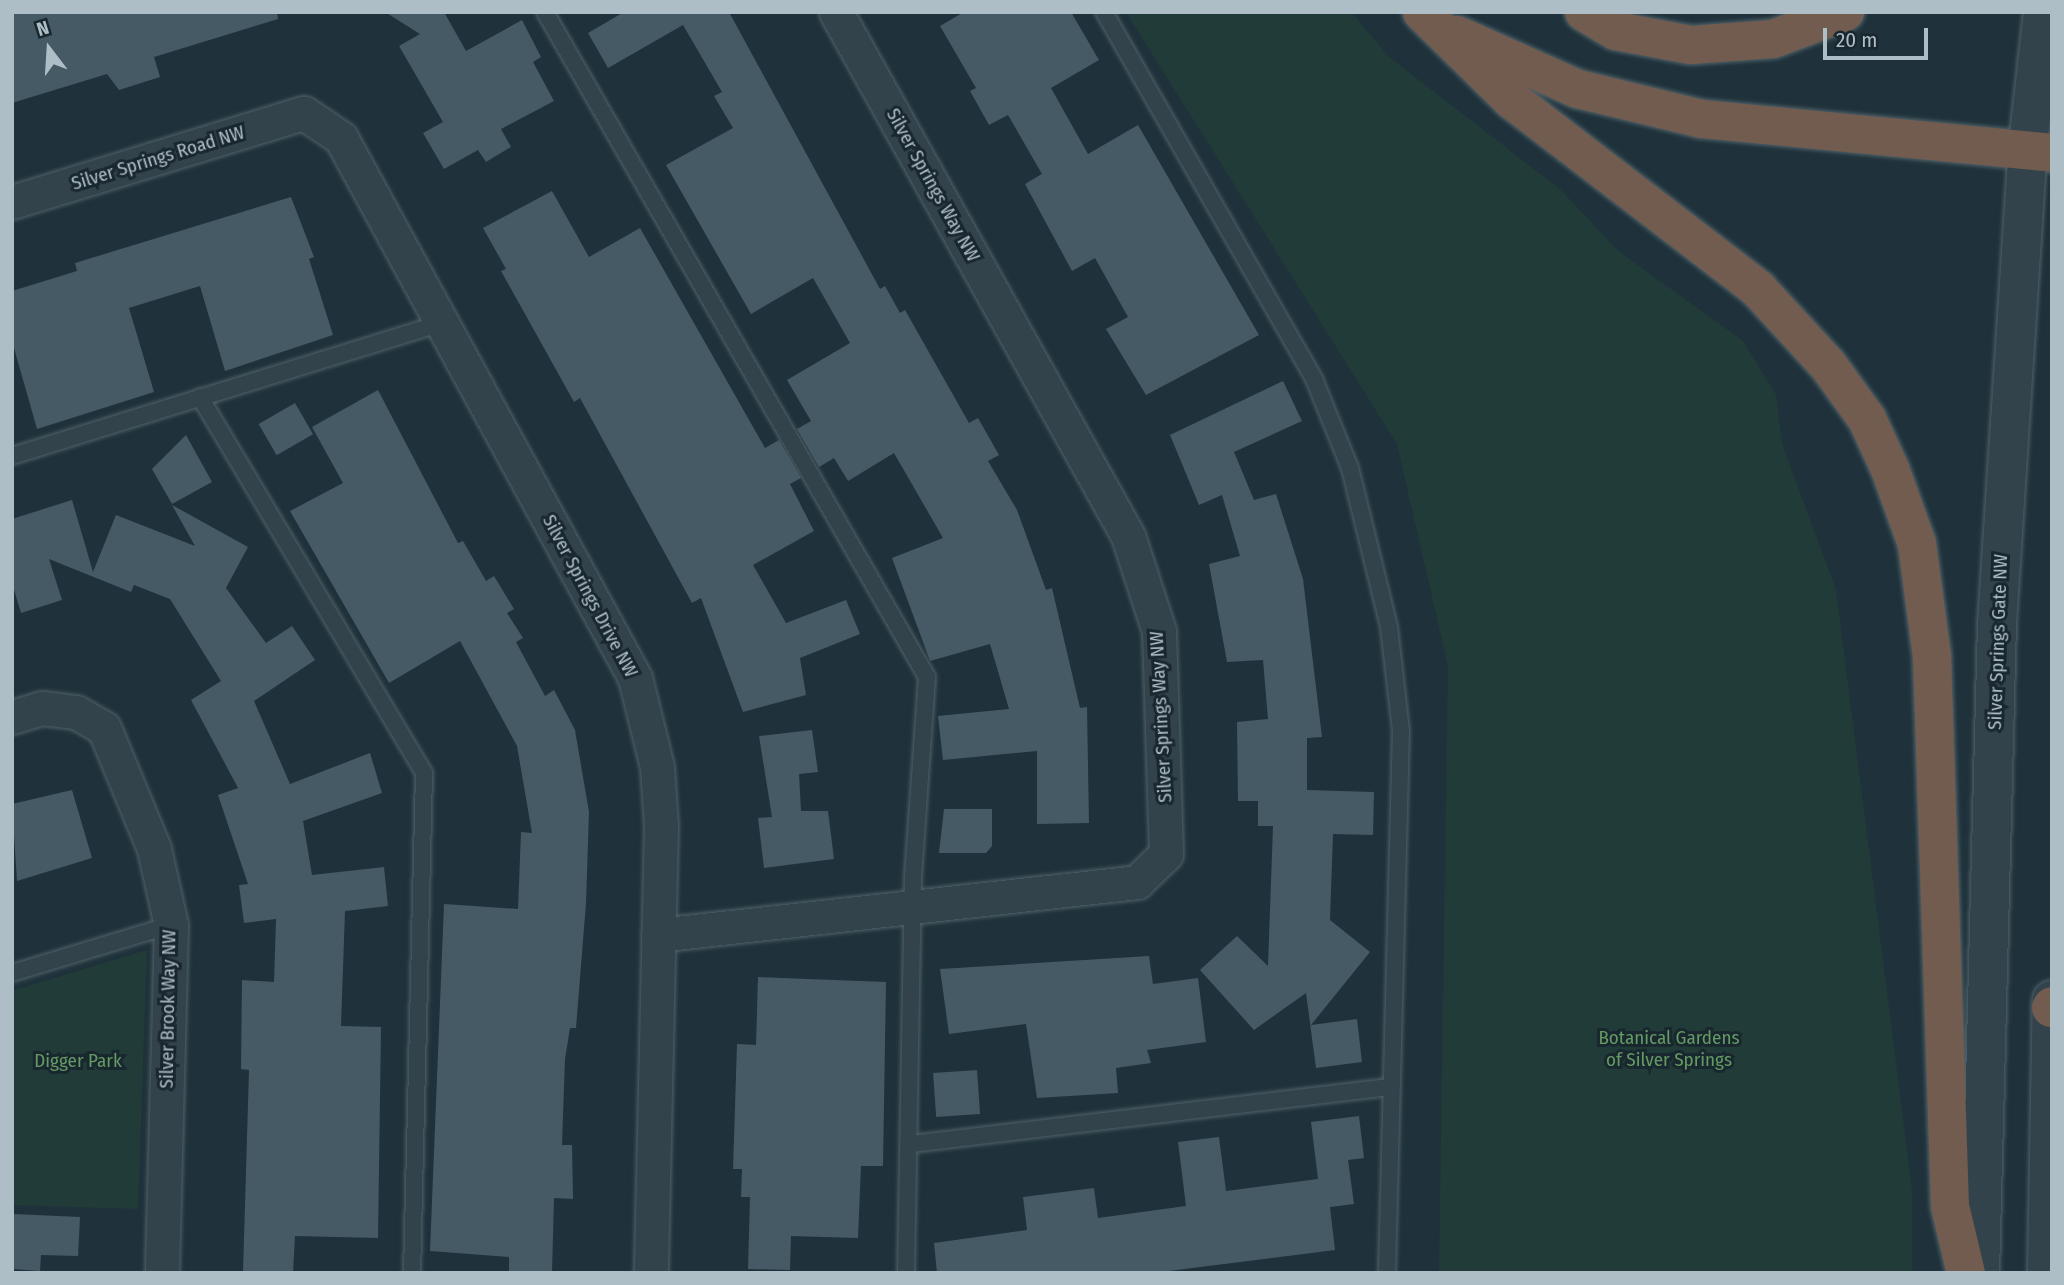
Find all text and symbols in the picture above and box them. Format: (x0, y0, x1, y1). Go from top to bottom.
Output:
north arrow (14, 14, 84, 84)
scale bar (1826, 14, 1931, 58)
text: N (34, 16, 52, 41)
text: 20 m (1836, 27, 1877, 53)
street label: Silver Springs Way NW (881, 104, 985, 266)
street label: Silver Springs Road NW (69, 121, 247, 195)
street label: Silver Springs Drive NW (538, 511, 642, 681)
street label: Silver Springs Gate NW (1984, 554, 2012, 730)
street label: Silver Springs Way NW (1145, 631, 1177, 803)
street label: Silver Brook Way NW (155, 929, 181, 1089)
park label: Botanical Gardens of Silver Springs (1598, 1027, 1740, 1071)
park label: Digger Park (34, 1050, 122, 1072)

